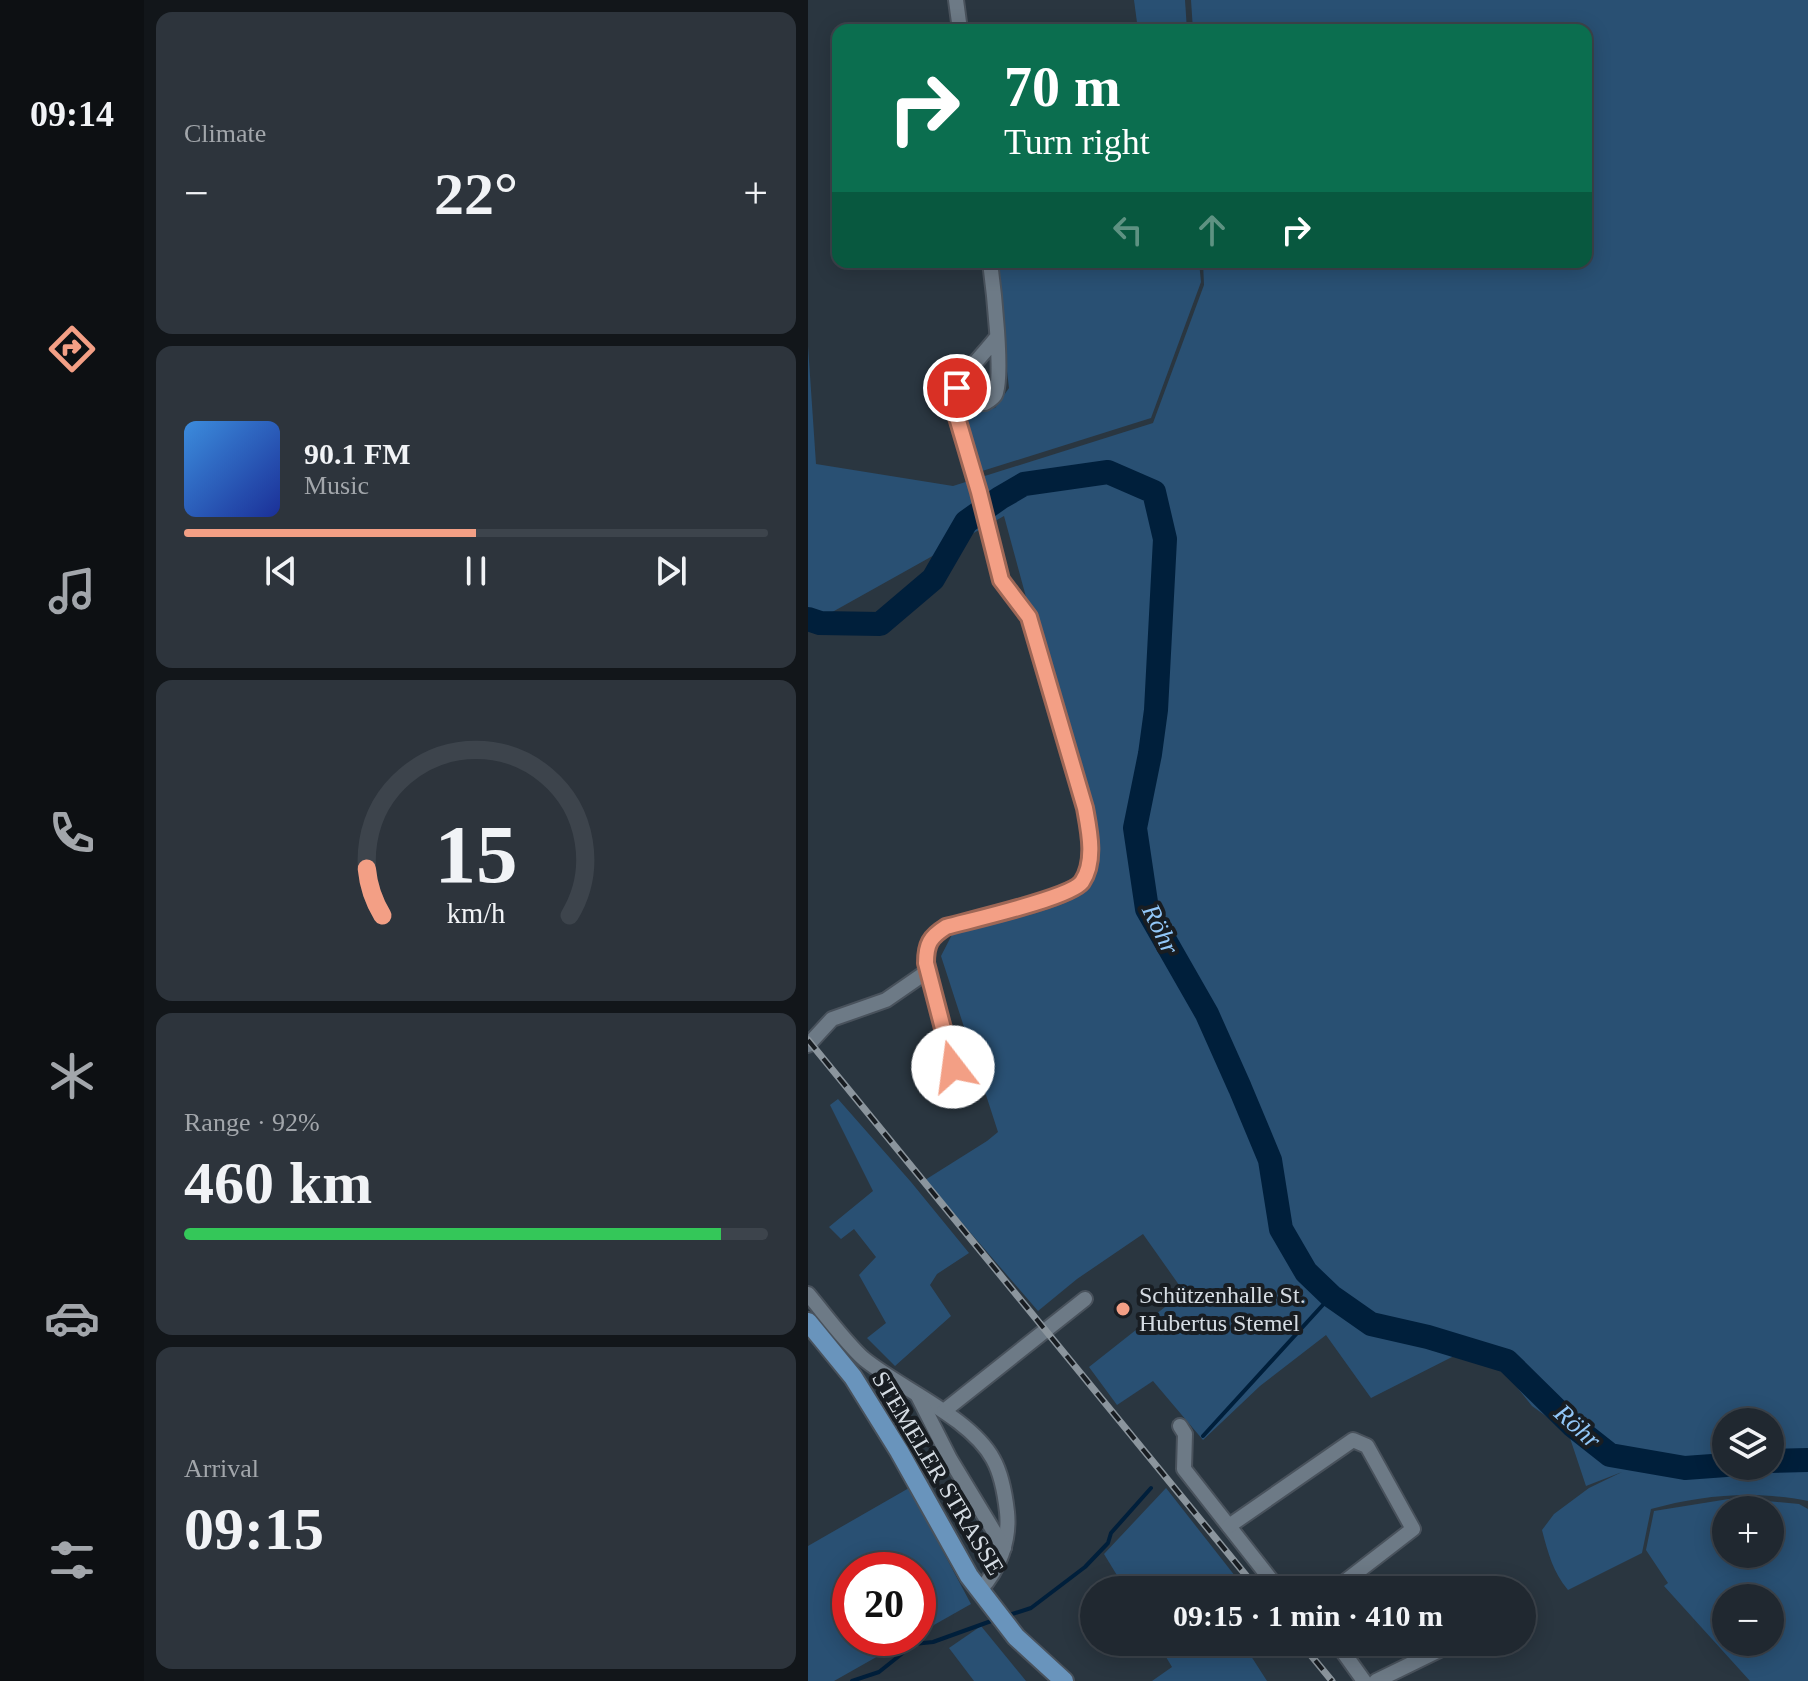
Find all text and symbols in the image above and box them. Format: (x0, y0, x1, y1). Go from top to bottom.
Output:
icon: right (872, 56, 976, 160)
text: 70 m (1004, 56, 1121, 118)
text: 09:14 (30, 94, 114, 134)
text: Climate (184, 119, 266, 148)
text: Turn right (1004, 122, 1150, 162)
text: 22° (434, 161, 518, 227)
text: − (184, 169, 209, 218)
text: + (743, 169, 768, 218)
icon: left (1106, 208, 1150, 252)
icon: ahead (1190, 208, 1234, 252)
icon: right (1274, 208, 1318, 252)
icon: directions (44, 321, 100, 377)
pin (923, 354, 991, 422)
icon: arrive (935, 366, 979, 410)
text: 90.1 FM (304, 437, 411, 470)
text: Music (304, 471, 369, 500)
icon: previous (259, 549, 303, 593)
icon: pause (454, 549, 498, 593)
icon: next (649, 549, 693, 593)
icon: music (44, 563, 100, 619)
icon: phone (44, 805, 100, 861)
text: 15 (434, 808, 518, 900)
text: km/h (447, 899, 505, 930)
water label: Röhr (1136, 899, 1185, 960)
position arrow (911, 1025, 995, 1109)
icon: climate (44, 1048, 100, 1104)
text: Range · 92% (184, 1108, 320, 1137)
text: 460 km (184, 1150, 372, 1216)
place label: Schützenhalle St. Hubertus Stemel (1139, 1282, 1306, 1336)
icon: car (44, 1290, 100, 1346)
marker: Schützenhalle St. Hubertus Stemel (1114, 1300, 1132, 1318)
street label: STEMELER STRASSE (867, 1367, 1009, 1579)
water label: Röhr (1548, 1398, 1607, 1455)
map controls (1712, 1408, 1784, 1656)
button: layers (1712, 1408, 1784, 1480)
text: Arrival (184, 1454, 259, 1483)
text: 09:15 (184, 1496, 324, 1562)
button: + (1712, 1496, 1784, 1568)
icon: filters (44, 1532, 100, 1588)
speed limit sign: 20 (832, 1552, 936, 1656)
button: − (1712, 1584, 1784, 1656)
text: 09:15 · 1 min · 410 m (1173, 1599, 1443, 1632)

